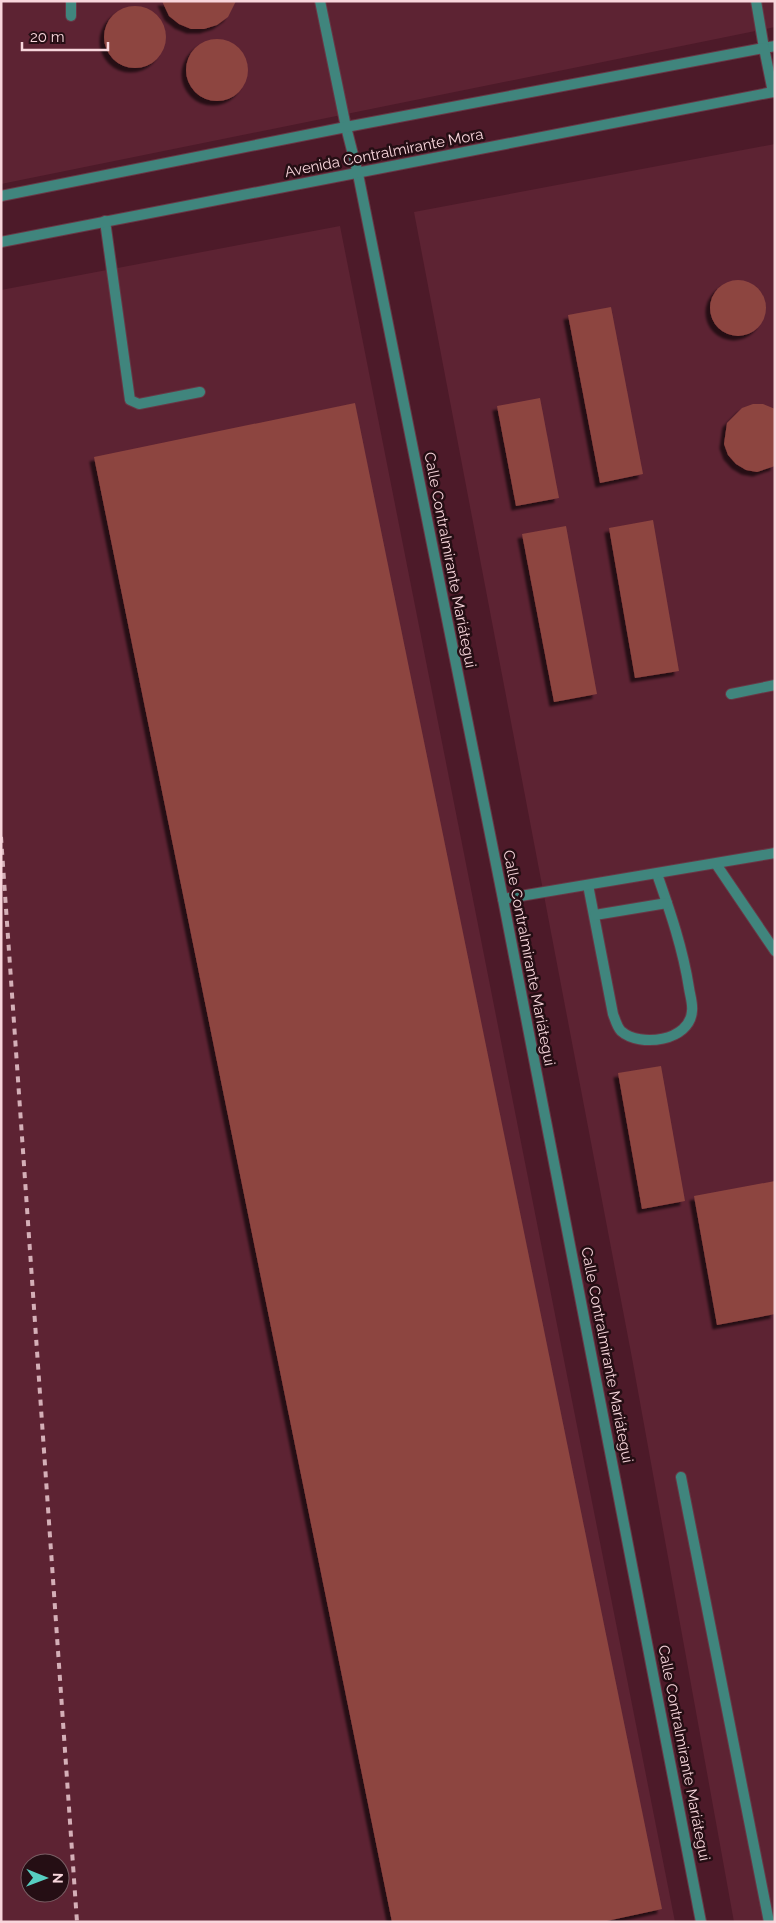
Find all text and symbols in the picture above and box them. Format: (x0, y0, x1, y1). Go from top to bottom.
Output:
scale bar (22, 20, 109, 52)
text: 20 m (30, 28, 65, 46)
street label: Avenida Contralmirante Mora (283, 125, 485, 181)
street label: Calle Contralmirante Mariátegui (420, 451, 480, 669)
street label: Calle Contralmirante Mariátegui (499, 849, 559, 1067)
street label: Calle Contralmirante Mariátegui (577, 1246, 637, 1464)
street label: Calle Contralmirante Mariátegui (654, 1644, 714, 1862)
north arrow (20, 1853, 70, 1903)
text: N (50, 1873, 66, 1884)

